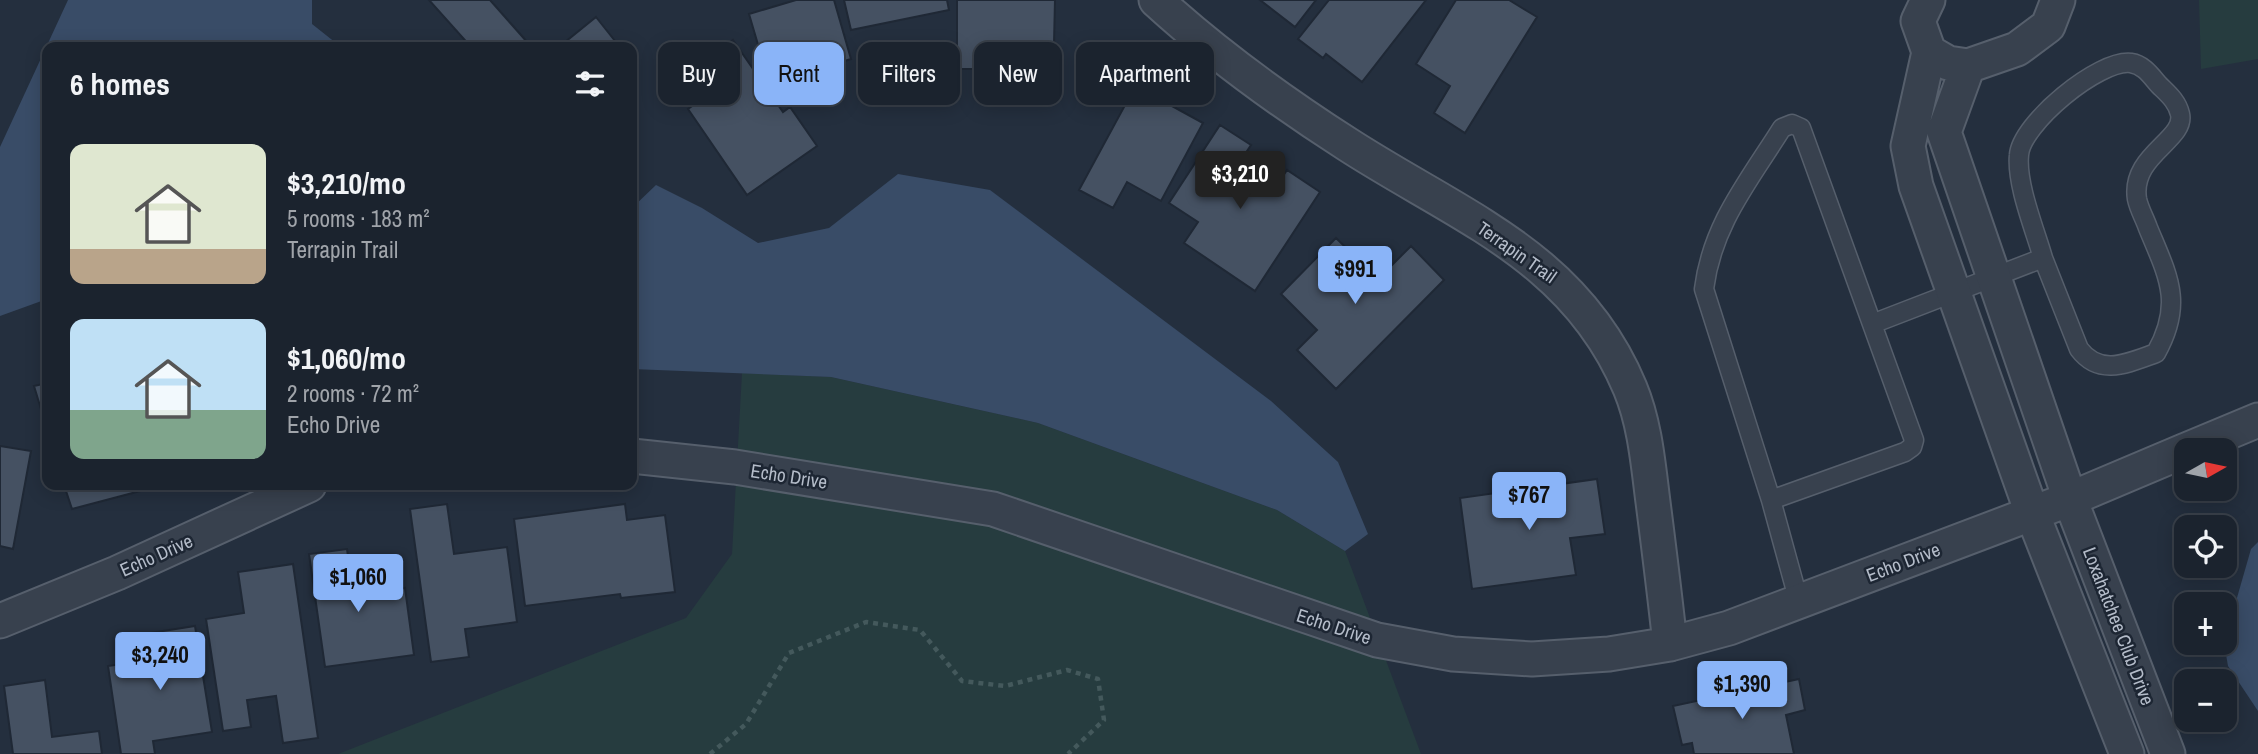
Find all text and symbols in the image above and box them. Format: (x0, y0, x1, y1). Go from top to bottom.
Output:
chip: Buy (658, 42, 740, 105)
chip: Rent (754, 42, 844, 105)
chip: Filters (858, 42, 960, 105)
chip: New (974, 42, 1062, 105)
chip: Apartment (1076, 42, 1214, 105)
text: 6 homes (70, 64, 170, 104)
icon: filters (571, 65, 609, 103)
pin: $3,210 (1183, 152, 1297, 211)
text: $3,210 (1211, 158, 1269, 189)
text: $3,210/mo (287, 163, 406, 203)
icon: home (126, 172, 210, 256)
text: 5 rooms · 183 m² (287, 203, 430, 234)
street label: Terrapin Trail (1472, 215, 1562, 289)
text: Terrapin Trail (287, 234, 398, 265)
pin: $991 (1314, 246, 1396, 306)
text: $991 (1334, 253, 1376, 284)
text: $1,060/mo (287, 338, 406, 378)
icon: home (126, 347, 210, 431)
text: 2 rooms · 72 m² (287, 378, 419, 409)
text: Echo Drive (287, 409, 380, 440)
north arrow (2174, 438, 2236, 500)
map controls (2174, 438, 2237, 732)
street label: Echo Drive (749, 457, 829, 495)
pin: $767 (1488, 472, 1570, 532)
text: $767 (1508, 479, 1550, 510)
button: locate (2174, 515, 2237, 578)
street label: Echo Drive (116, 527, 196, 583)
street label: Echo Drive (1862, 536, 1944, 588)
street label: Loxahatchee Club Drive (2077, 543, 2161, 709)
pin: $1,060 (301, 554, 415, 614)
text: $1,060 (329, 561, 387, 592)
button: + (2174, 592, 2237, 655)
street label: Echo Drive (1293, 602, 1375, 650)
pin: $3,240 (103, 632, 217, 692)
text: $3,240 (131, 639, 189, 670)
pin: $1,390 (1685, 662, 1799, 721)
text: $1,390 (1713, 668, 1771, 699)
button: − (2174, 669, 2237, 732)

